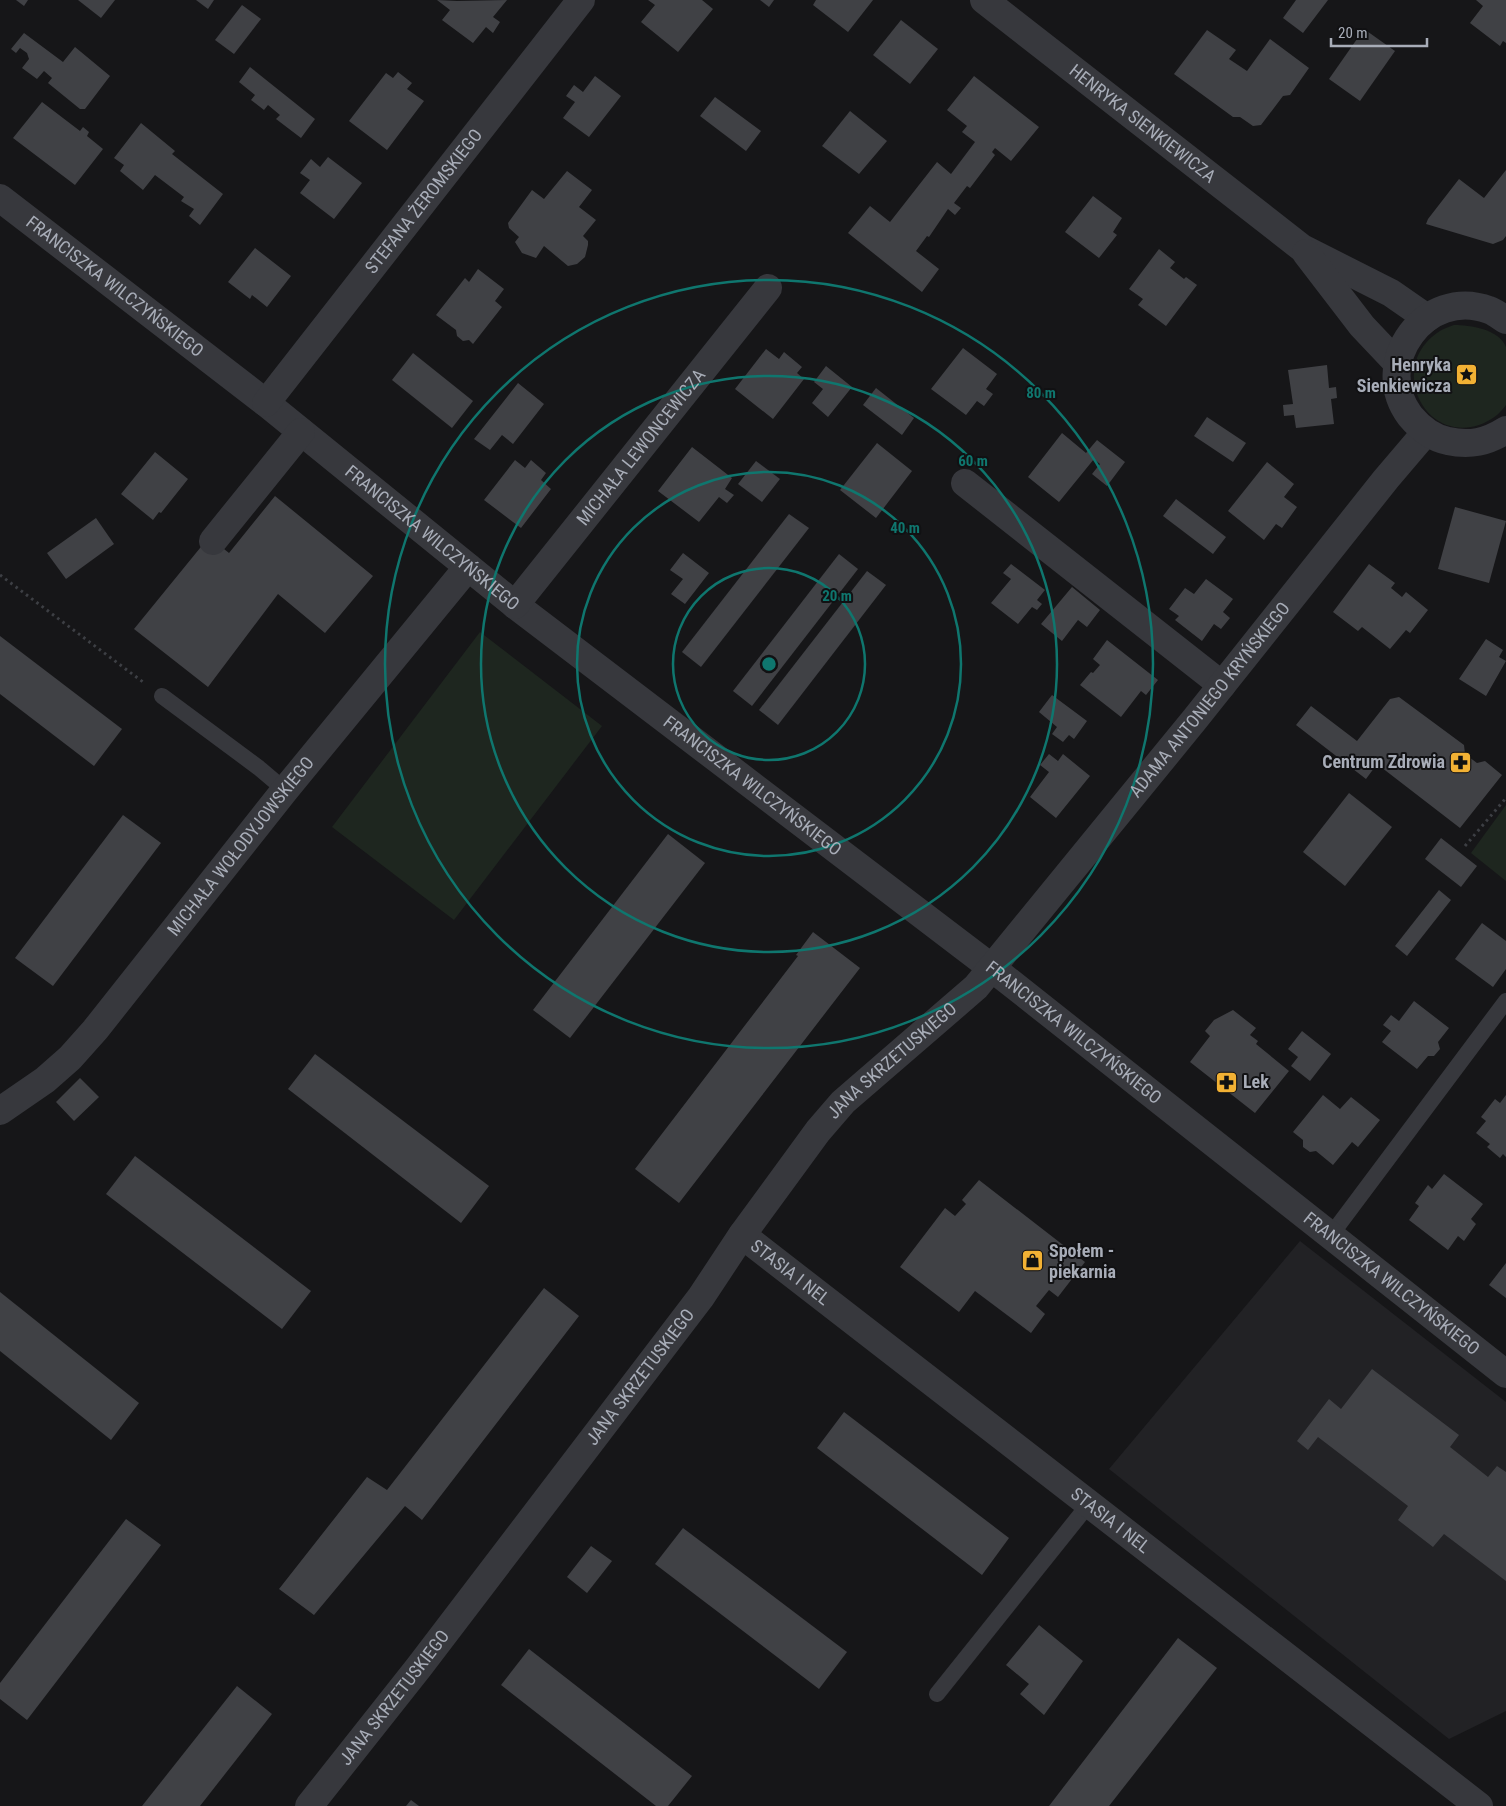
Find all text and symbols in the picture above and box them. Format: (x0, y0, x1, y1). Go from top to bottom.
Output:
scale bar (1331, 15, 1427, 47)
text: 20 m (1338, 24, 1368, 42)
street label: HENRYKA SIENKIEWICZA (1065, 60, 1221, 187)
street label: STEFANA ŻEROMSKIEGO (360, 125, 486, 277)
street label: FRANCISZKA WILCZYŃSKIEGO (22, 211, 208, 361)
place label: Henryka Sienkiewicza (1357, 354, 1451, 396)
place icon: Henryka Sienkiewicza (1455, 363, 1479, 387)
street label: MICHAŁA LEWONCEWICZA (572, 364, 710, 529)
text: 80 m (1026, 384, 1056, 402)
text: 60 m (958, 452, 988, 470)
street label: FRANCISZKA WILCZYŃSKIEGO (341, 461, 524, 614)
text: 40 m (890, 519, 920, 537)
text: 20 m (822, 587, 852, 605)
street label: ADAMA ANTONIEGO KRYŃSKIEGO (1124, 598, 1294, 801)
centre of rings (760, 655, 778, 673)
street label: FRANCISZKA WILCZYŃSKIEGO (660, 711, 846, 860)
pharmacy icon: Centrum Zdrowia (1449, 750, 1473, 774)
place label: Centrum Zdrowia (1322, 751, 1445, 772)
street label: MICHAŁA WOŁODYJOWSKIEGO (163, 752, 318, 940)
street label: FRANCISZKA WILCZYŃSKIEGO (982, 956, 1166, 1108)
street label: JANA SKRZETUSKIEGO (822, 998, 961, 1123)
pharmacy icon: Lek (1215, 1070, 1239, 1094)
place label: Lek (1243, 1071, 1269, 1092)
street label: FRANCISZKA WILCZYŃSKIEGO (1300, 1207, 1484, 1359)
street label: STASIA I NEL (747, 1235, 835, 1309)
place label: Społem - piekarnia (1049, 1240, 1116, 1282)
shop icon: Społem - piekarnia (1021, 1249, 1045, 1273)
street label: JANA SKRZETUSKIEGO (581, 1304, 698, 1449)
street label: STASIA I NEL (1067, 1483, 1155, 1557)
street label: JANA SKRZETUSKIEGO (335, 1626, 453, 1769)

